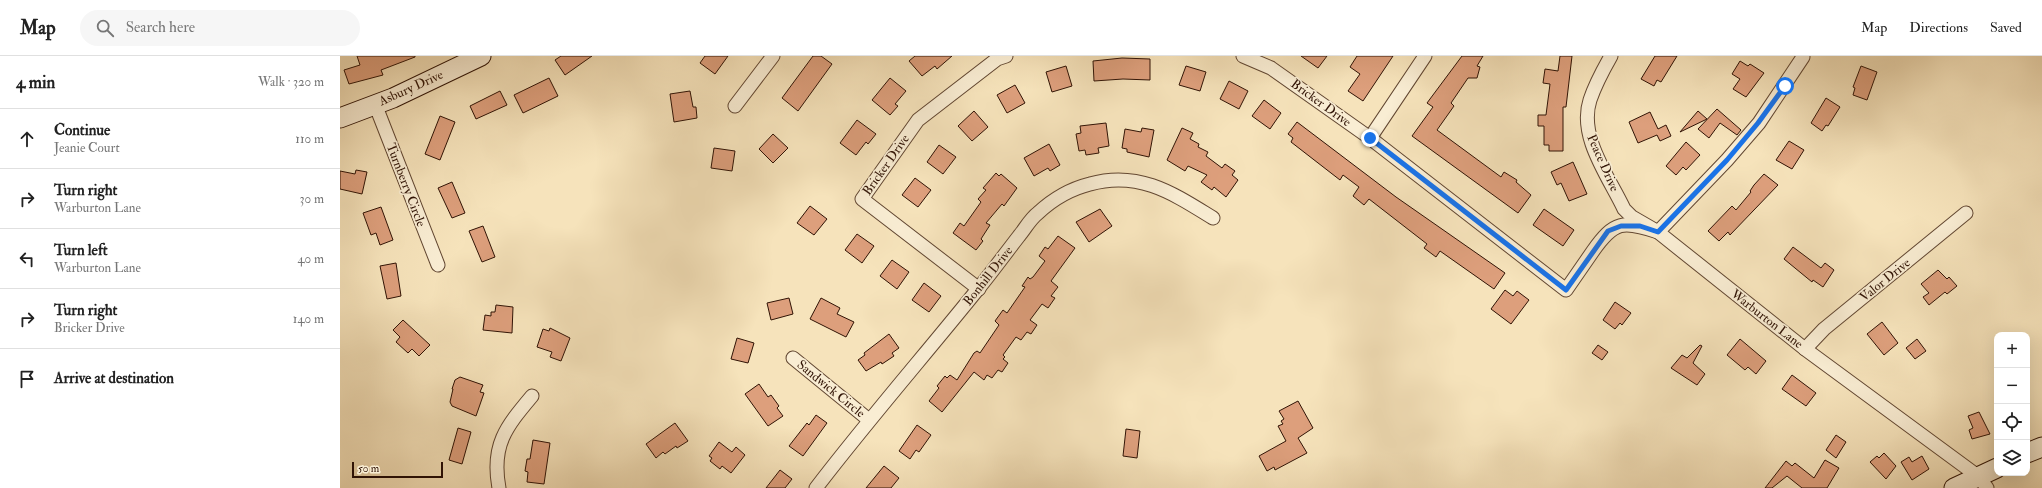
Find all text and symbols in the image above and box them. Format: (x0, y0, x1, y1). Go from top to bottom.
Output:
search box (80, 10, 360, 46)
text: Map (20, 16, 56, 40)
icon: search (94, 17, 116, 39)
text: Search here (126, 18, 195, 37)
text: Map (1861, 19, 1887, 36)
text: Directions (1909, 19, 1968, 36)
text: Saved (1990, 19, 2022, 36)
street label: Asbury Drive (375, 66, 447, 111)
text: 4 min (16, 72, 55, 93)
text: Walk · 320 m (258, 74, 324, 90)
street label: Bricker Drive (1288, 76, 1355, 131)
route start (1776, 77, 1794, 95)
text: Continue (54, 121, 110, 140)
icon: ahead (16, 128, 38, 150)
route end (1361, 129, 1379, 147)
text: 110 m (295, 131, 324, 147)
street label: Bricker Drive (859, 131, 913, 199)
street label: Peace Drive (1583, 132, 1623, 195)
text: Jeanie Court (54, 140, 120, 156)
street label: Turnberry Circle (382, 141, 429, 230)
text: Turn right (54, 181, 117, 200)
icon: right (16, 188, 38, 210)
text: 30 m (300, 191, 324, 207)
text: Warburton Lane (54, 200, 141, 216)
text: Turn left (54, 241, 108, 260)
street label: Bonhill Drive (960, 243, 1016, 309)
icon: left (16, 248, 38, 270)
text: 40 m (298, 251, 324, 267)
street label: Valor Drive (1857, 254, 1914, 305)
text: Warburton Lane (54, 260, 141, 276)
street label: Warburton Lane (1727, 285, 1807, 352)
text: Turn right (54, 301, 117, 320)
icon: right (16, 308, 38, 330)
text: 140 m (293, 311, 324, 327)
text: Bricker Drive (54, 320, 125, 336)
map controls (1994, 332, 2030, 476)
button: + (1994, 332, 2030, 368)
street label: Sandwick Circle (794, 357, 869, 422)
icon: arrive (16, 368, 38, 390)
button: − (1994, 368, 2030, 404)
text: Arrive at destination (54, 369, 174, 388)
button: locate (1994, 404, 2030, 440)
button: layers (1994, 440, 2030, 476)
scale bar (352, 460, 443, 479)
text: 50 m (358, 462, 379, 475)

